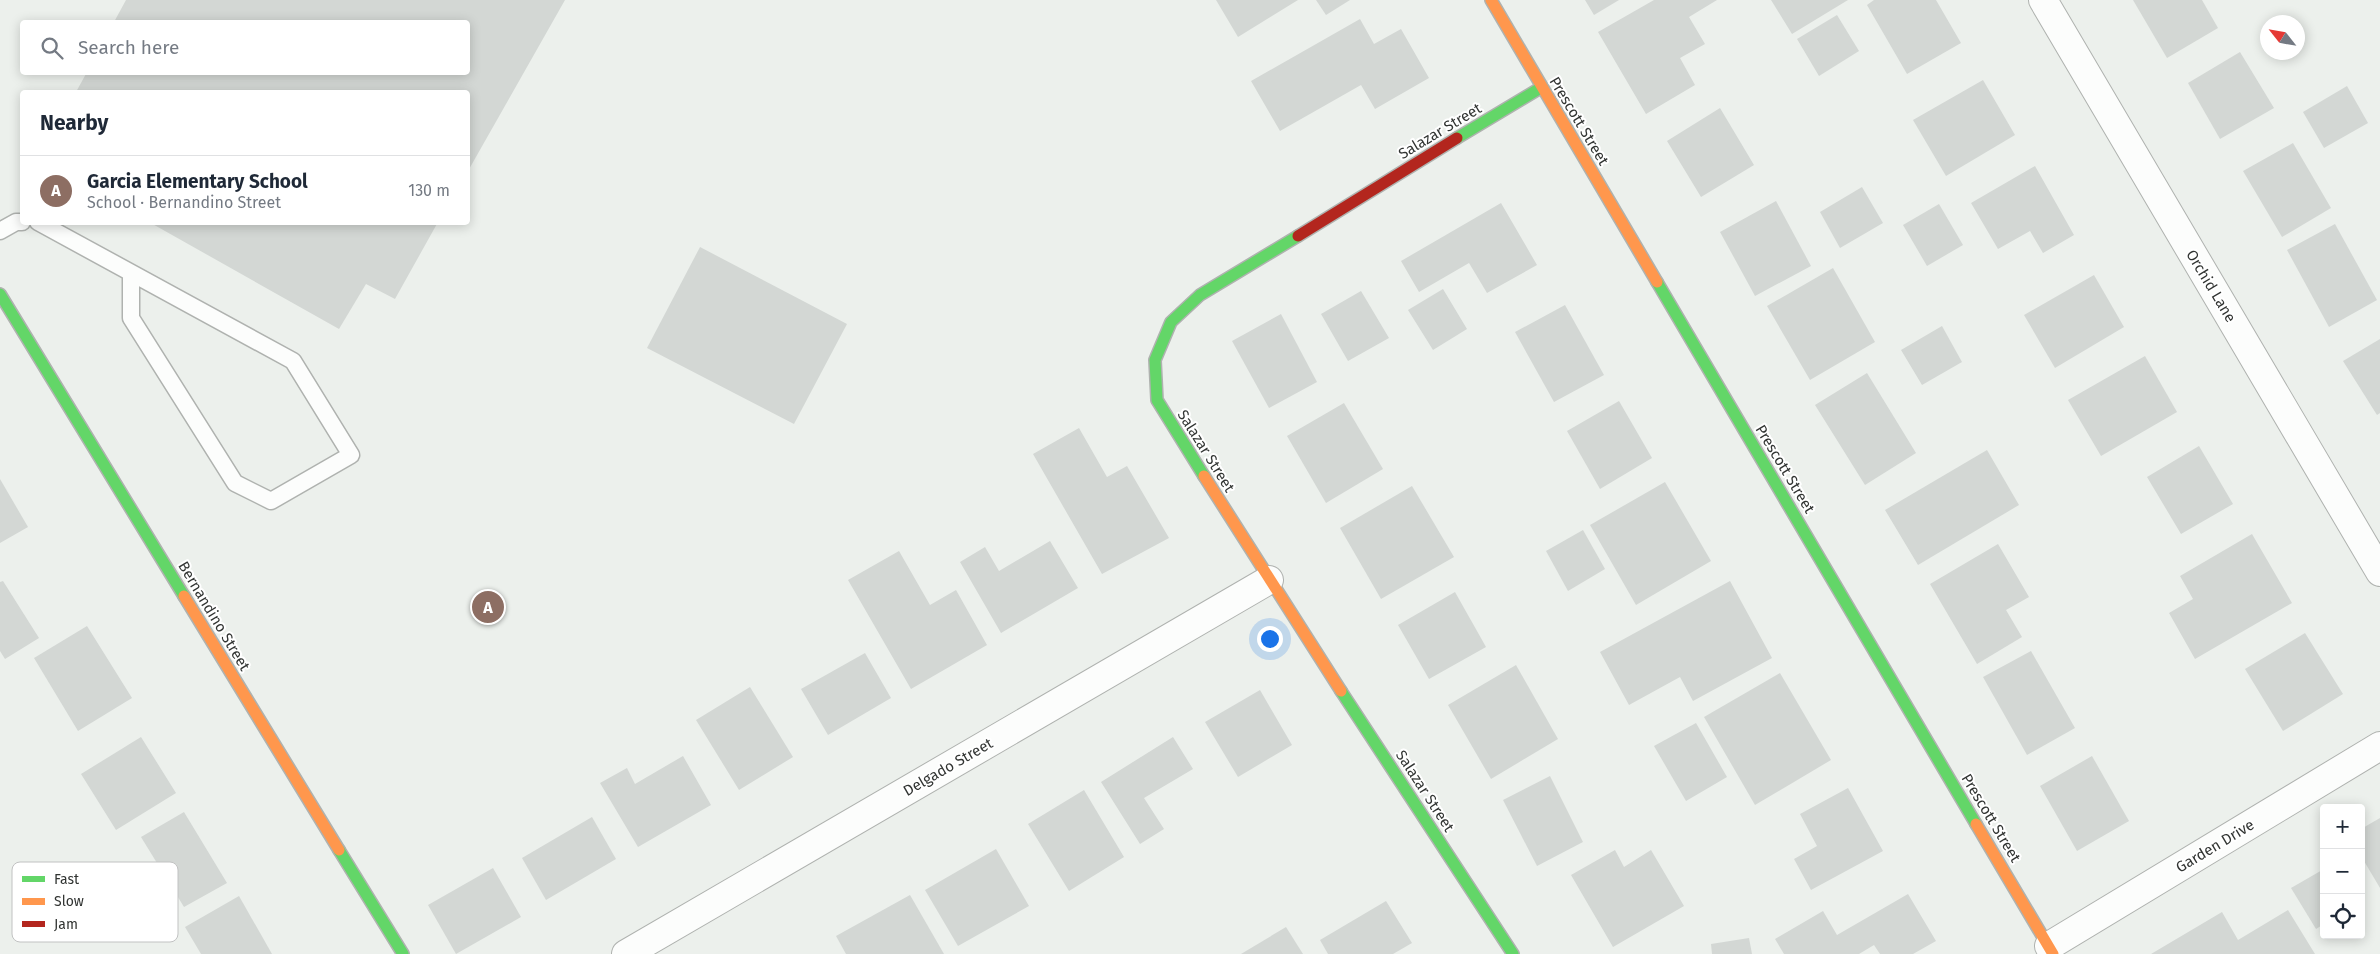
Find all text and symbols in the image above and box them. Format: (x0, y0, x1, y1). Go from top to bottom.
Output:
north arrow (2260, 15, 2305, 60)
search box (20, 20, 470, 75)
icon: search (38, 34, 66, 62)
text: Search here (78, 36, 179, 59)
street label: Prescott Street (1546, 73, 1613, 169)
street label: Salazar Street (1395, 99, 1485, 163)
text: Nearby (40, 110, 108, 136)
text: Garcia Elementary School (87, 170, 308, 193)
text: A (51, 181, 61, 200)
text: 130 m (408, 181, 450, 200)
text: School · Bernandino Street (87, 193, 281, 212)
street label: Orchid Lane (2182, 247, 2240, 325)
street label: Salazar Street (1174, 407, 1239, 496)
street label: Prescott Street (1752, 421, 1819, 517)
street label: Bernandino Street (174, 558, 254, 674)
pin: A (472, 588, 504, 626)
your location (1257, 626, 1283, 652)
street label: Delgado Street (900, 734, 996, 800)
street label: Salazar Street (1392, 747, 1458, 836)
street label: Prescott Street (1958, 770, 2025, 866)
map controls (2320, 804, 2365, 939)
button: + (2320, 804, 2365, 849)
street label: Garden Drive (2173, 816, 2257, 876)
button: − (2320, 849, 2365, 894)
legend (12, 862, 178, 942)
text: Fast (54, 871, 80, 888)
text: Slow (54, 893, 84, 910)
button: locate (2320, 894, 2365, 939)
text: Jam (54, 916, 78, 933)

